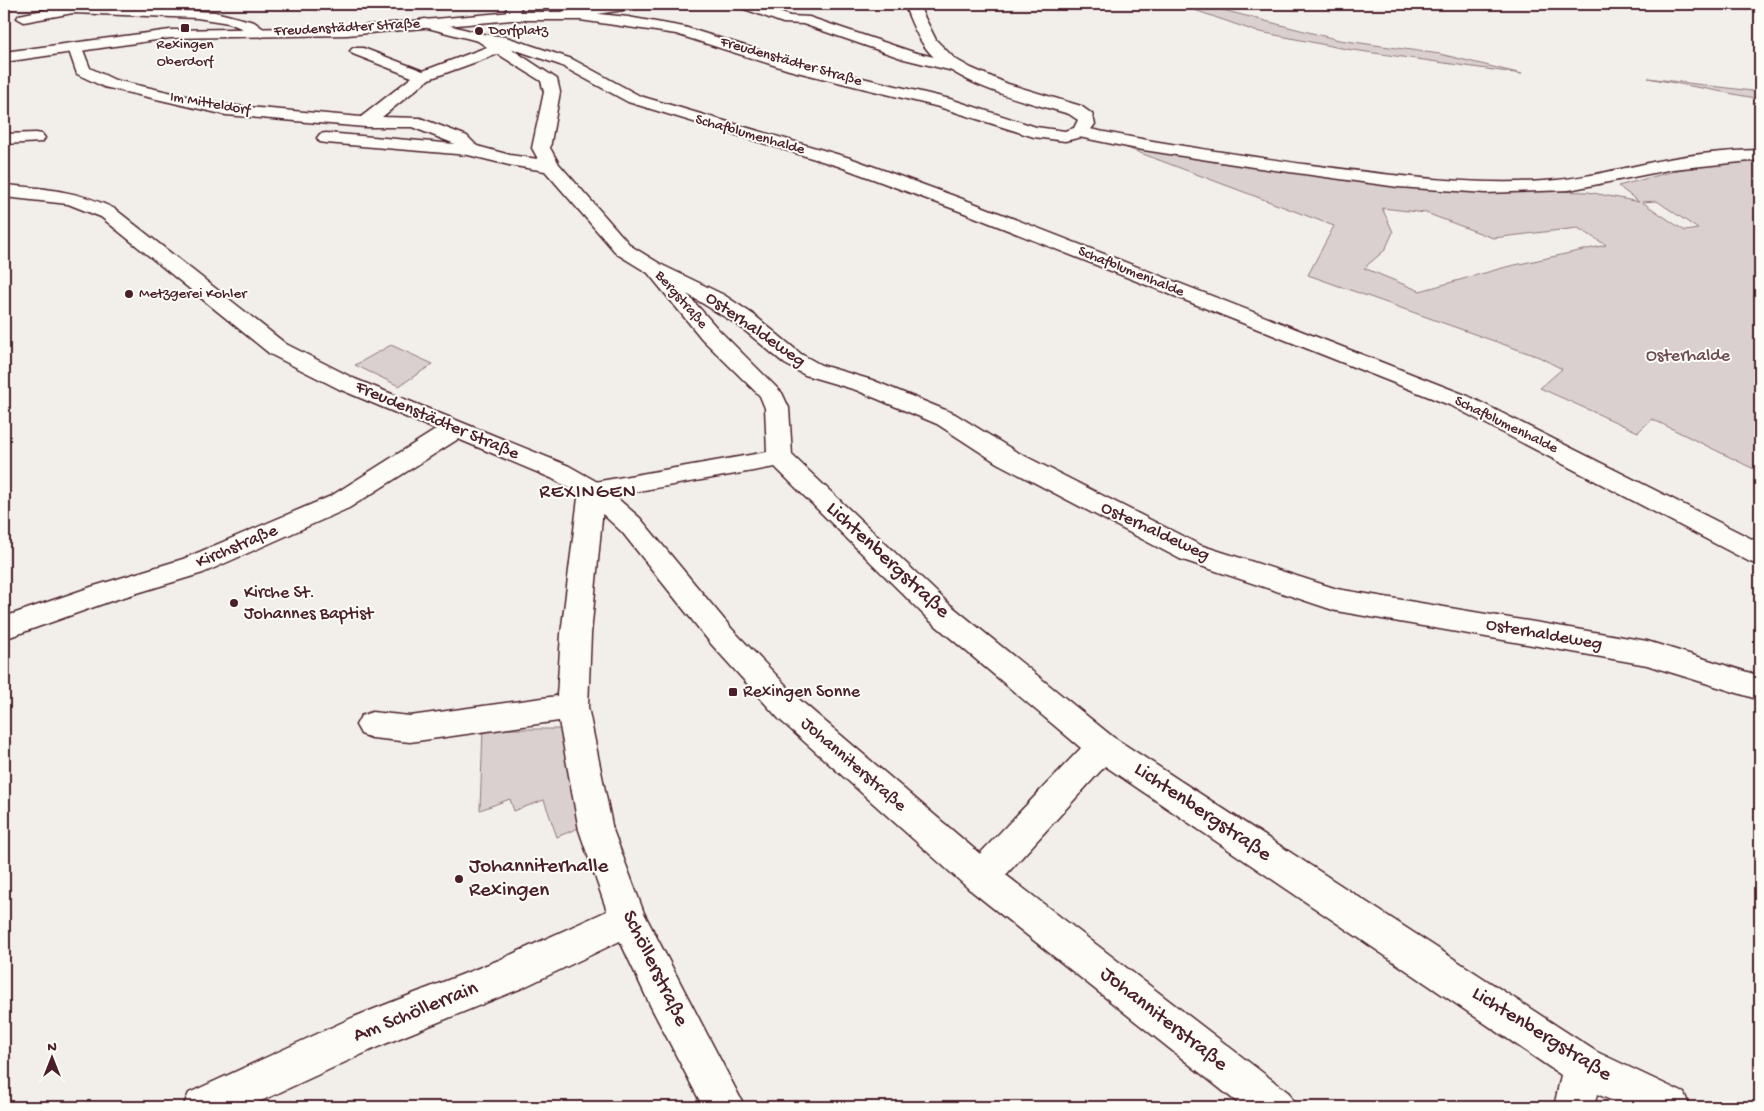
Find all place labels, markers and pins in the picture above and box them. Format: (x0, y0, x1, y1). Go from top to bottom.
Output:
marker: Rexingen Oberdorf (179, 22, 191, 34)
place label: Dorfplatz (488, 22, 549, 40)
marker: Dorfplatz (473, 25, 485, 37)
place label: Rexingen Oberdorf (156, 36, 215, 71)
place label: Metzgerei Kohler (139, 285, 248, 303)
marker: Metzgerei Kohler (123, 288, 135, 300)
place label: Kirche St. Johannes Baptist (244, 583, 375, 625)
marker: Kirche St. Johannes Baptist (228, 597, 240, 609)
place label: Rexingen Sonne (743, 682, 861, 703)
marker: Rexingen Sonne (727, 686, 739, 698)
place label: Johanniterhalle Rexingen (469, 855, 610, 904)
marker: Johanniterhalle Rexingen (453, 873, 465, 885)

